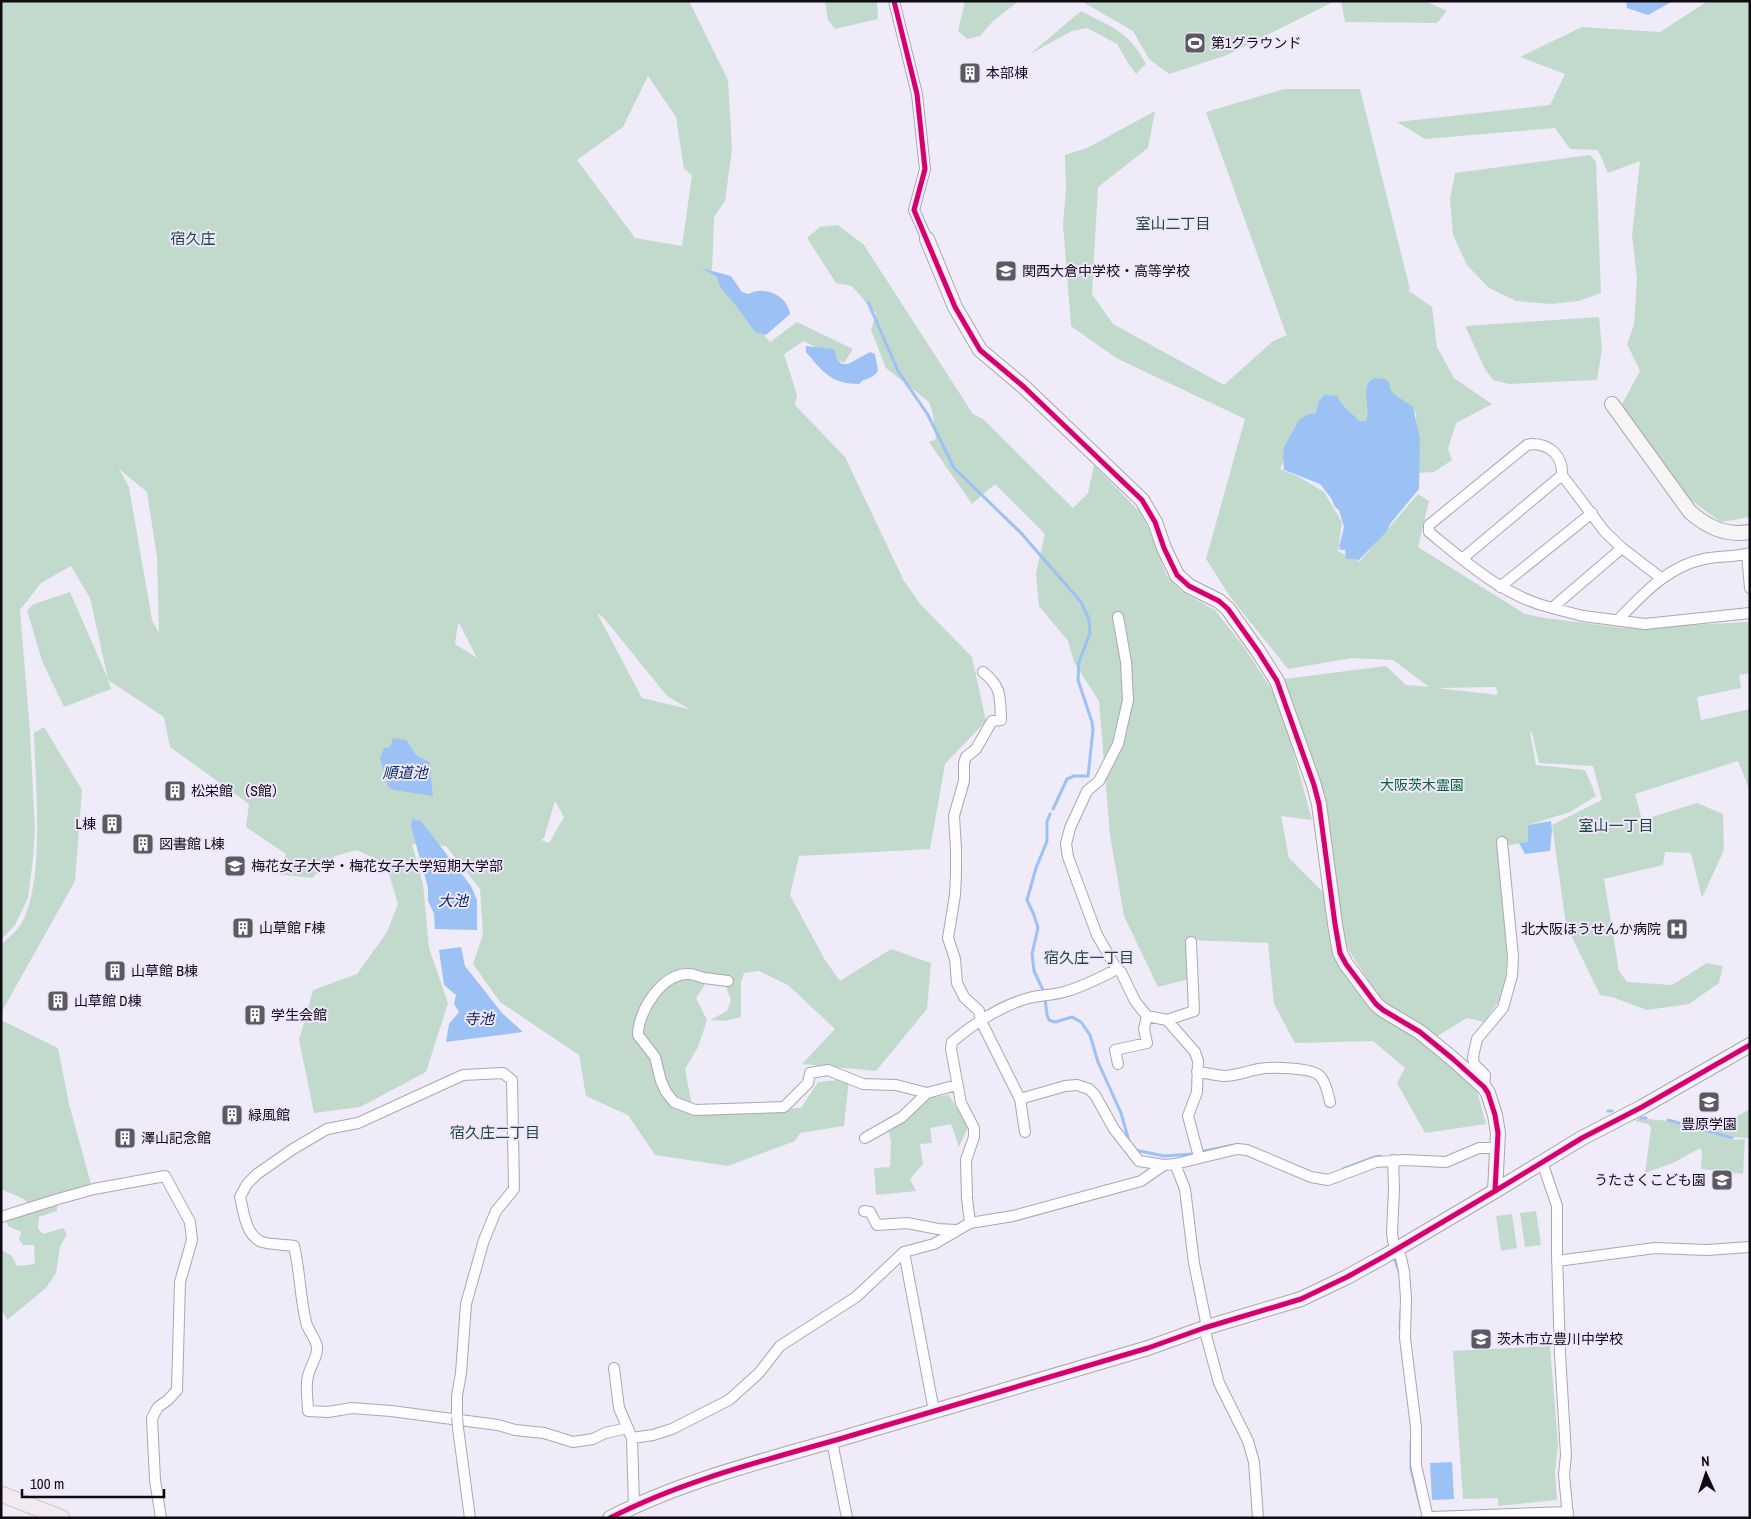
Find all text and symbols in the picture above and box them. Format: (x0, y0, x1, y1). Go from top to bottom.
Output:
sports icon: 第1グラウンド (1183, 31, 1207, 55)
place label: 第1グラウンド (1211, 34, 1301, 52)
building icon: 本部棟 (958, 61, 982, 85)
place label: 本部棟 (986, 64, 1028, 82)
district label: 室山二丁目 (1135, 213, 1211, 234)
district label: 宿久庄 (170, 228, 216, 249)
school or university icon: 関西大倉中学校・高等学校 (994, 259, 1018, 283)
place label: 関西大倉中学校・高等学校 (1022, 262, 1190, 280)
water label: 順道池 (382, 762, 429, 783)
park label: 大阪茨木霊園 (1380, 776, 1464, 794)
building icon: 松栄館 （S館） (163, 779, 187, 803)
place label: 松栄館 （S館） (191, 782, 286, 800)
building icon: L棟 (100, 812, 124, 836)
place label: L棟 (76, 815, 96, 833)
district label: 室山一丁目 (1578, 815, 1654, 836)
building icon: 図書館 L棟 (131, 832, 155, 856)
place label: 図書館 L棟 (159, 835, 225, 853)
school or university icon: 梅花女子大学・梅花女子大学短期大学部 (223, 854, 247, 878)
place label: 梅花女子大学・梅花女子大学短期大学部 (251, 857, 503, 875)
water label: 大池 (438, 890, 470, 911)
building icon: 山草館 F棟 (231, 916, 255, 940)
hospital icon: 北大阪ほうせんか病院 (1665, 917, 1689, 941)
place label: 山草館 F棟 (259, 919, 325, 937)
place label: 北大阪ほうせんか病院 (1521, 920, 1661, 938)
district label: 宿久庄一丁目 (1044, 947, 1134, 968)
building icon: 山草館 B棟 (103, 959, 127, 983)
place label: 山草館 B棟 (131, 962, 198, 980)
building icon: 山草館 D棟 (46, 989, 70, 1013)
place label: 山草館 D棟 (74, 992, 141, 1010)
building icon: 学生会館 (243, 1003, 267, 1027)
place label: 学生会館 (271, 1006, 327, 1024)
water label: 寺池 (464, 1008, 496, 1029)
school or university icon: 豊原学園 (1697, 1090, 1721, 1114)
building icon: 緑風館 (220, 1103, 244, 1127)
place label: 緑風館 (248, 1106, 290, 1124)
place label: 豊原学園 (1681, 1115, 1737, 1133)
district label: 宿久庄二丁目 (450, 1122, 540, 1143)
building icon: 澤山記念館 (113, 1126, 137, 1150)
place label: 澤山記念館 (141, 1129, 211, 1147)
school or university icon: うたさくこども園 (1710, 1168, 1734, 1192)
place label: うたさくこども園 (1594, 1171, 1706, 1189)
school or university icon: 茨木市立豊川中学校 (1469, 1327, 1493, 1351)
place label: 茨木市立豊川中学校 (1497, 1330, 1623, 1348)
north arrow (1681, 1449, 1731, 1499)
text: N (1701, 1452, 1710, 1470)
scale bar (22, 1466, 165, 1498)
text: 100 m (30, 1473, 64, 1494)

